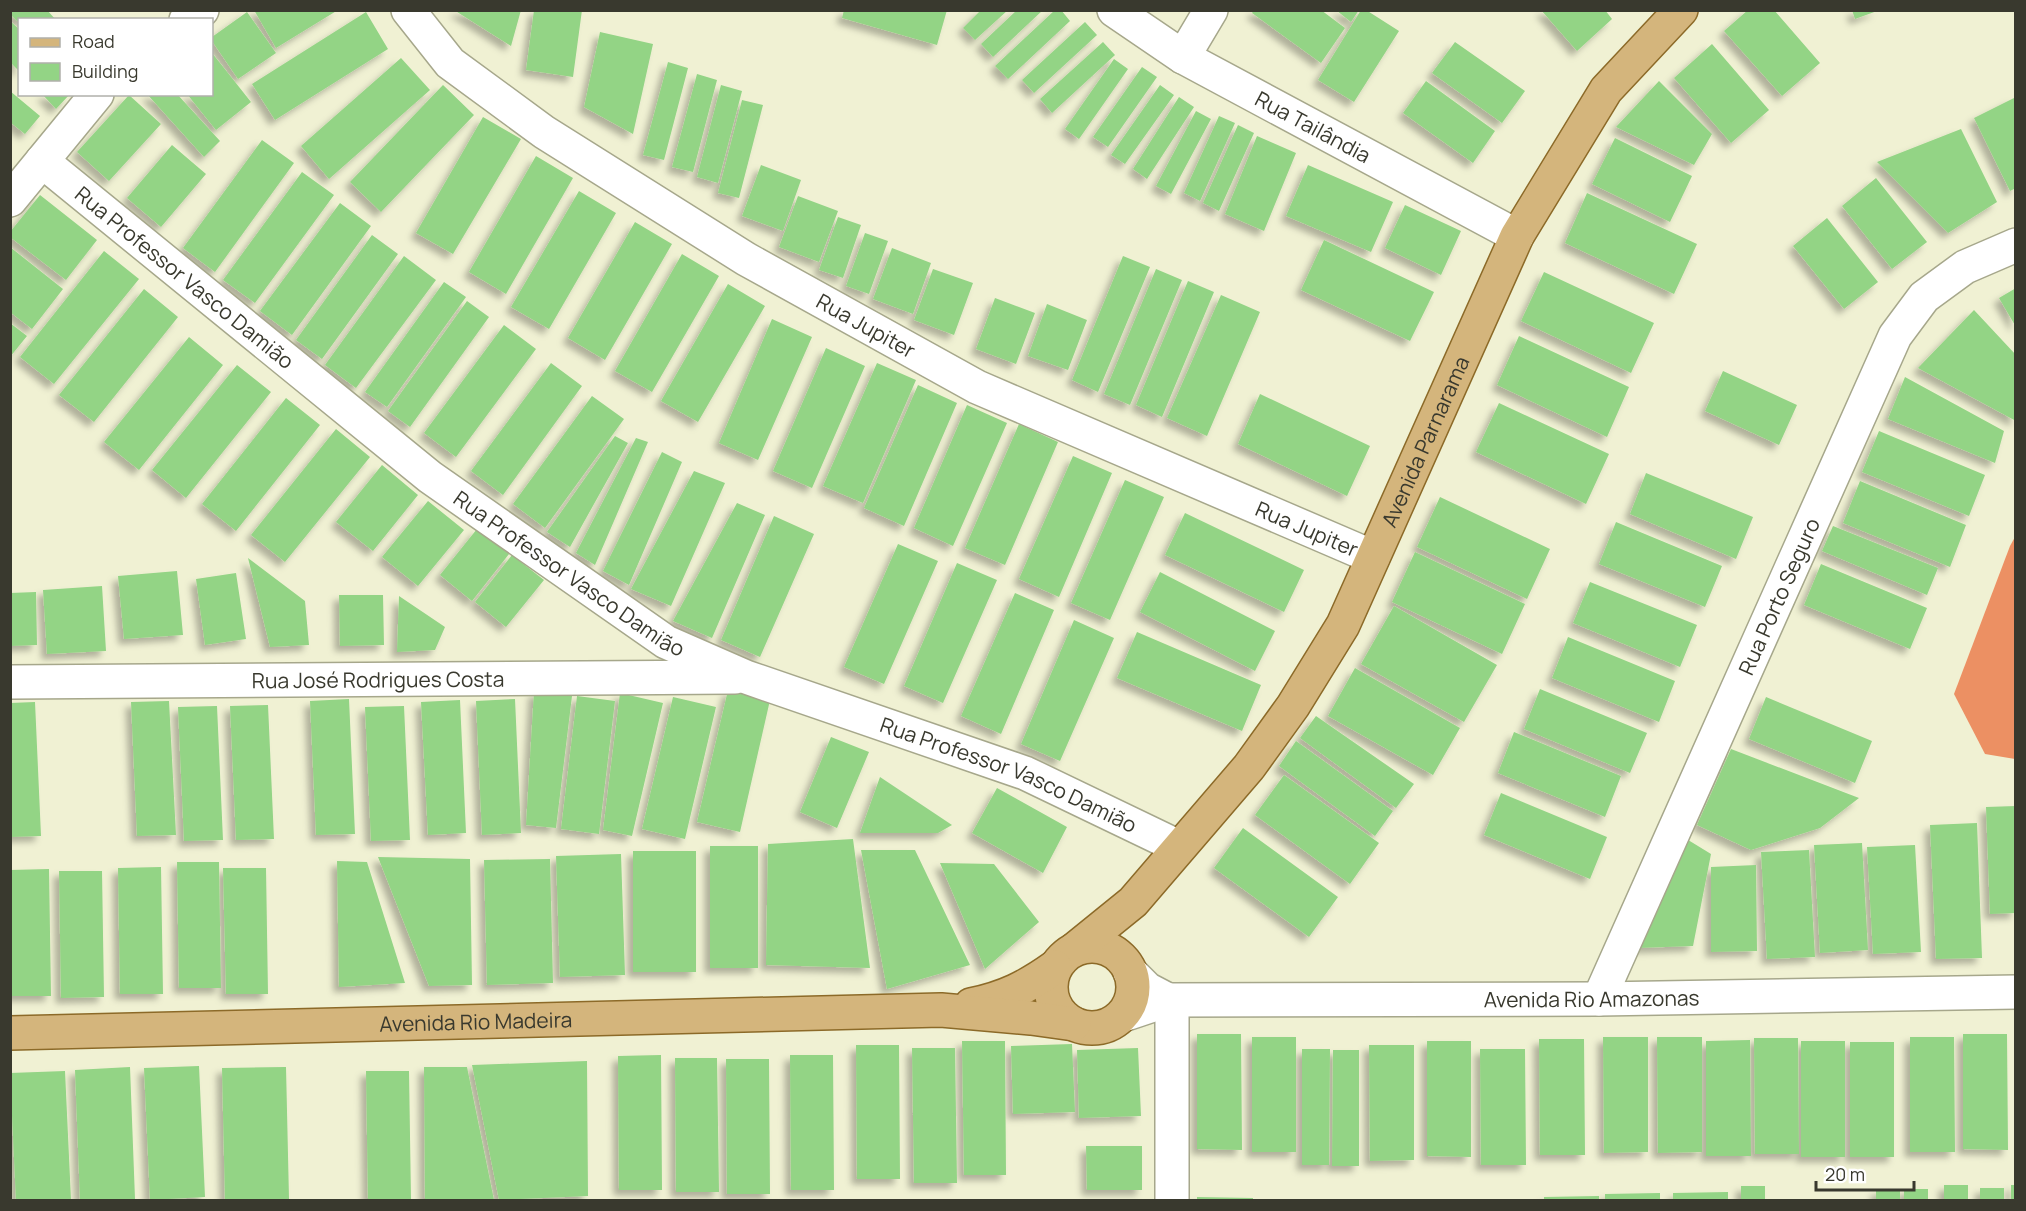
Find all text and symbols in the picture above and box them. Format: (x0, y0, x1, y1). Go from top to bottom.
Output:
legend (18, 18, 213, 96)
text: Road (72, 29, 115, 53)
text: Building (72, 59, 138, 83)
street label: Rua Tailândia (1250, 84, 1376, 169)
street label: Rua Professor Vasco Damião (69, 180, 300, 375)
street label: Rua Jupiter (812, 287, 921, 364)
street label: Avenida Parnarama (1375, 352, 1475, 531)
street label: Rua Professor Vasco Damião (448, 484, 689, 662)
street label: Rua Jupiter (1251, 494, 1363, 563)
street label: Rua Porto Seguro (1732, 514, 1826, 679)
street label: Rua José Rodrigues Costa (252, 665, 504, 694)
street label: Rua Professor Vasco Damião (877, 710, 1142, 839)
street label: Avenida Rio Amazonas (1484, 983, 1700, 1013)
street label: Avenida Rio Madeira (379, 1005, 573, 1038)
scale bar (1816, 1154, 1914, 1192)
text: 20 m (1825, 1162, 1865, 1186)

